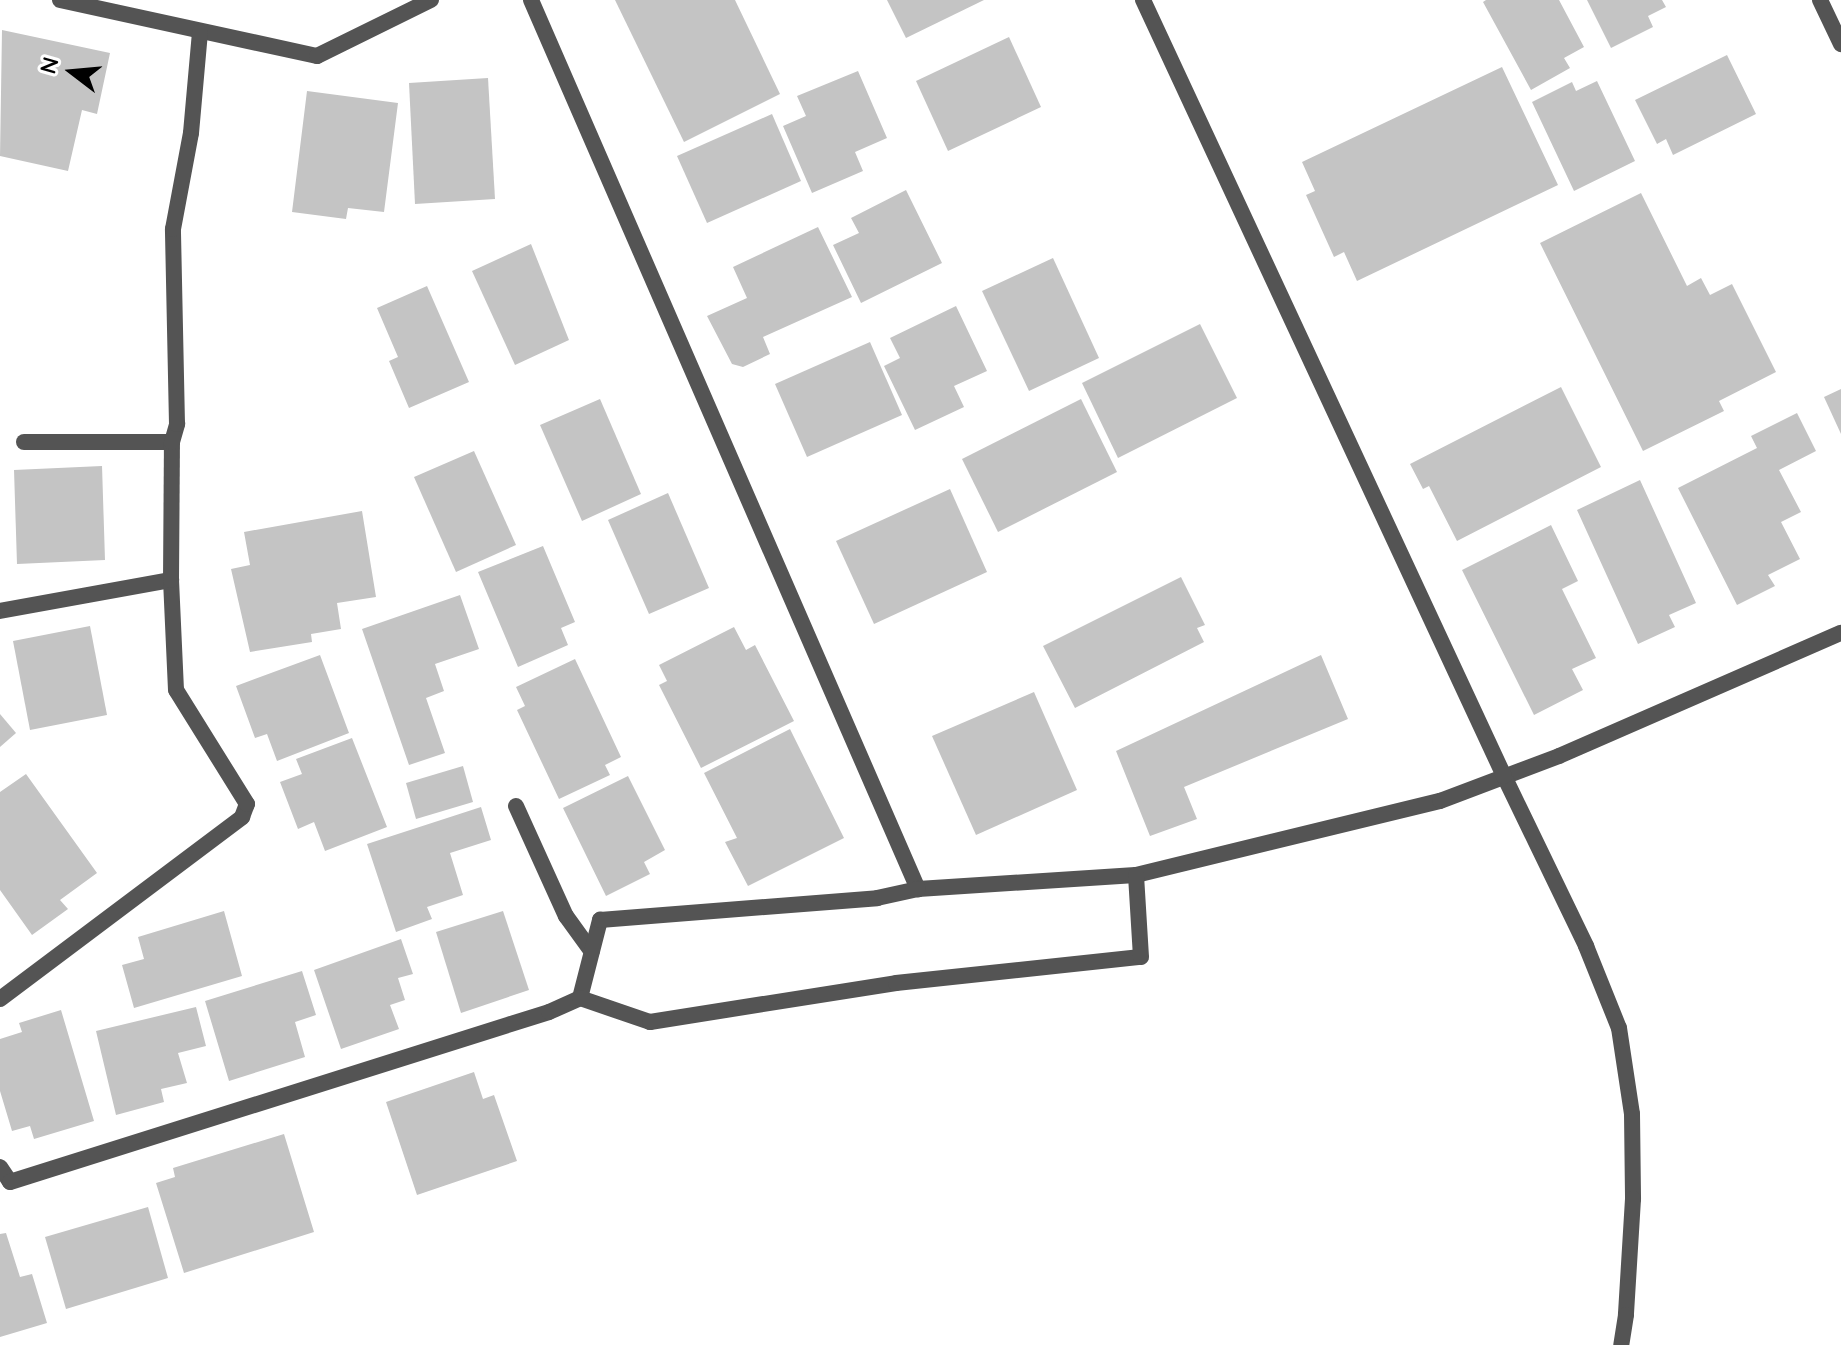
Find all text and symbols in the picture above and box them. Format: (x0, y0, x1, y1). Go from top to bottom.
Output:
north arrow (32, 32, 112, 112)
text: N (33, 54, 65, 77)

